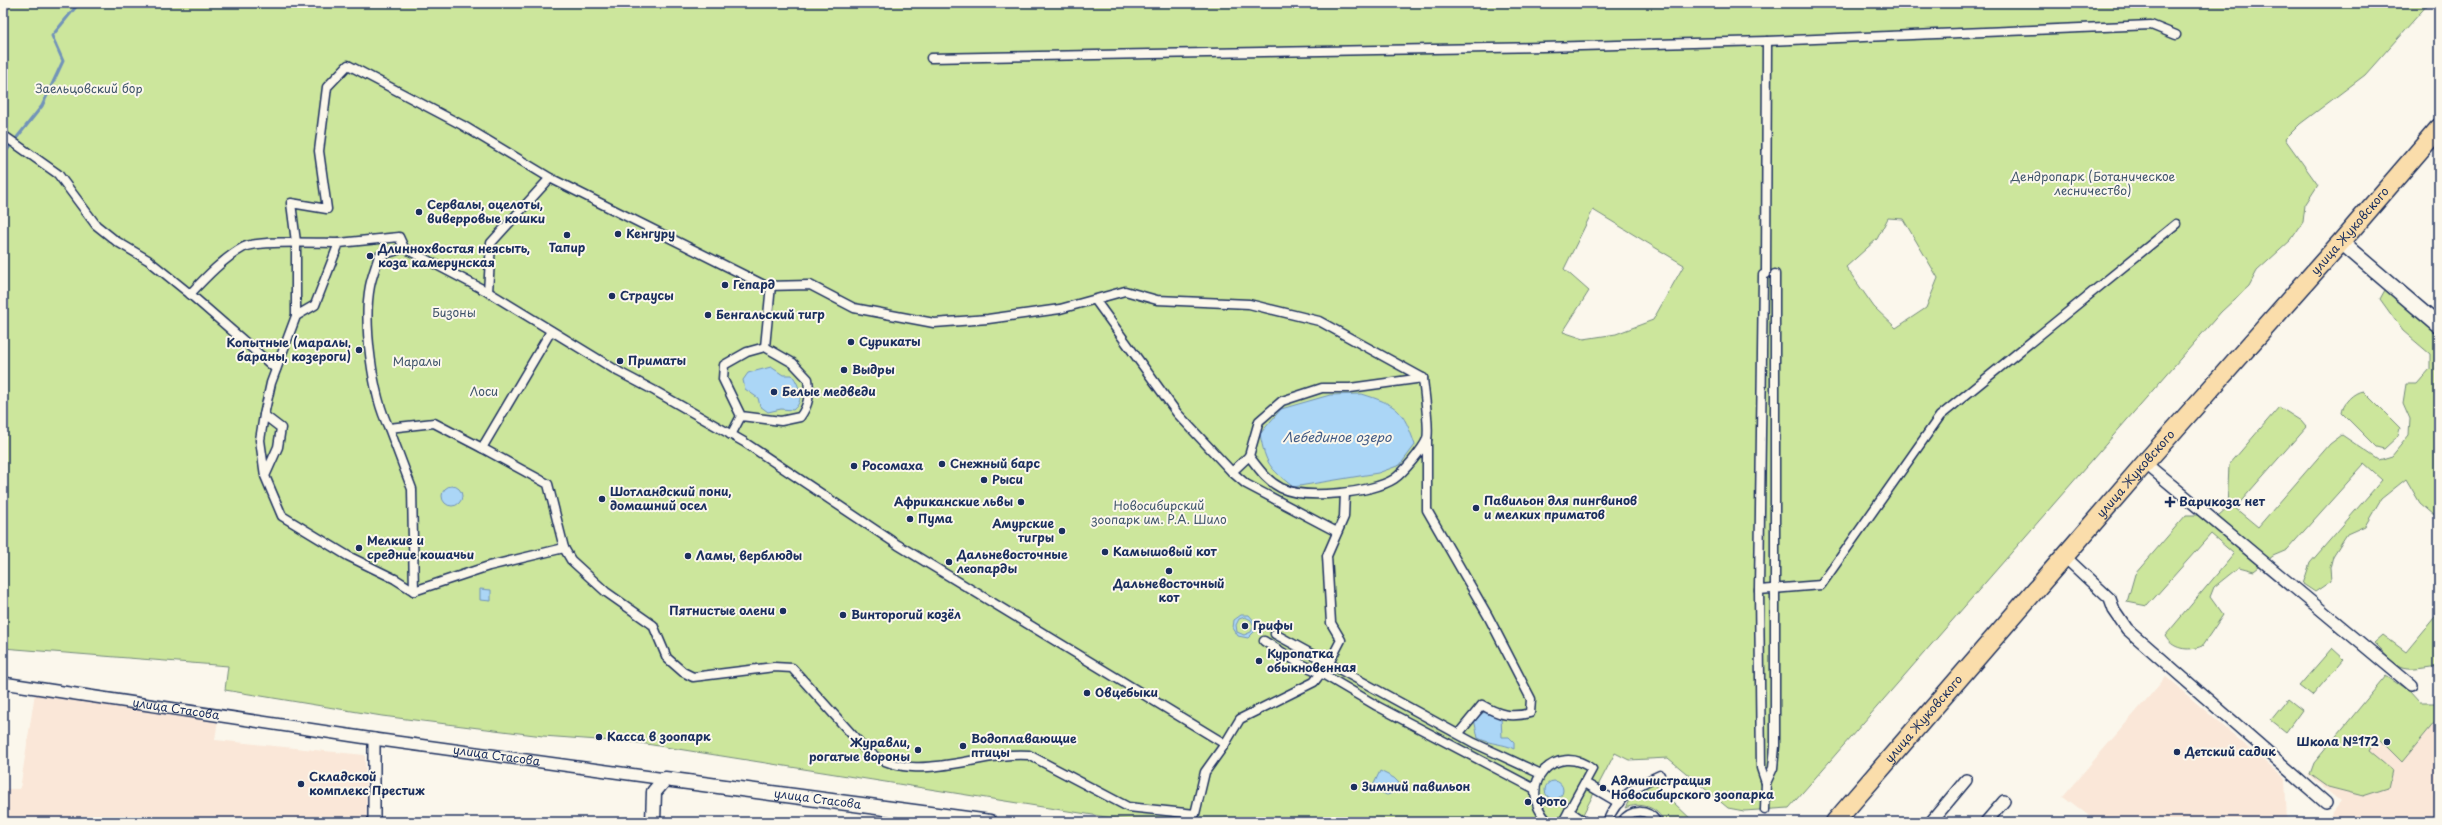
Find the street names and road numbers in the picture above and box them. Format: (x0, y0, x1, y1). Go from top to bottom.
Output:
street label: улица Жуковского (2306, 182, 2393, 278)
street label: улица Жуковского (2092, 425, 2179, 521)
street label: улица Жуковского (1880, 670, 1966, 766)
street label: улица Стасова (131, 693, 221, 724)
street label: улица Стасова (452, 740, 542, 770)
street label: улица Стасова (773, 784, 863, 813)

